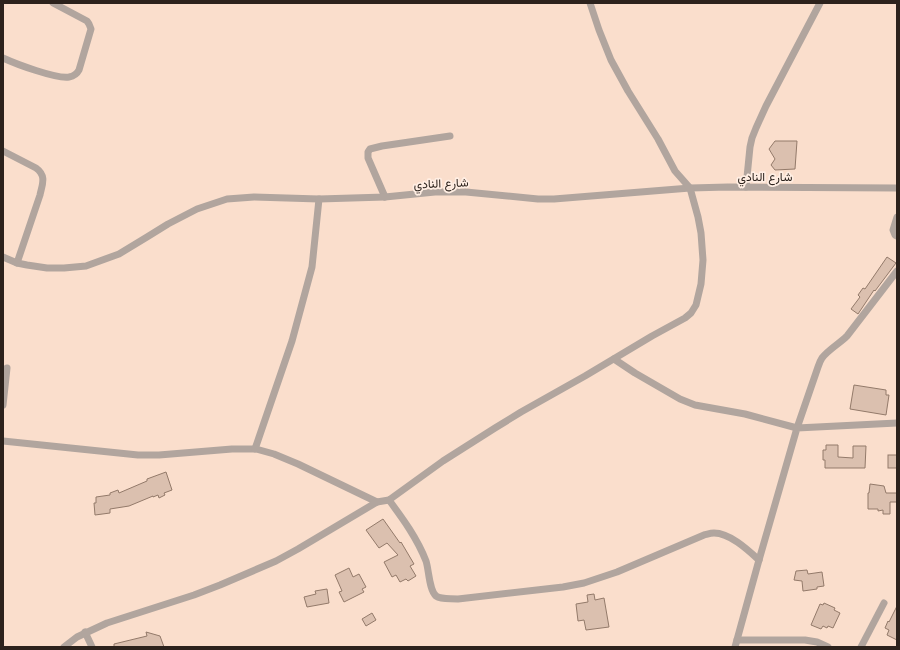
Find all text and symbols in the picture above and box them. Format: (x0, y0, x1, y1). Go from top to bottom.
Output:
street label: شارع النادي (738, 169, 792, 187)
street label: شارع النادي (413, 175, 469, 194)

